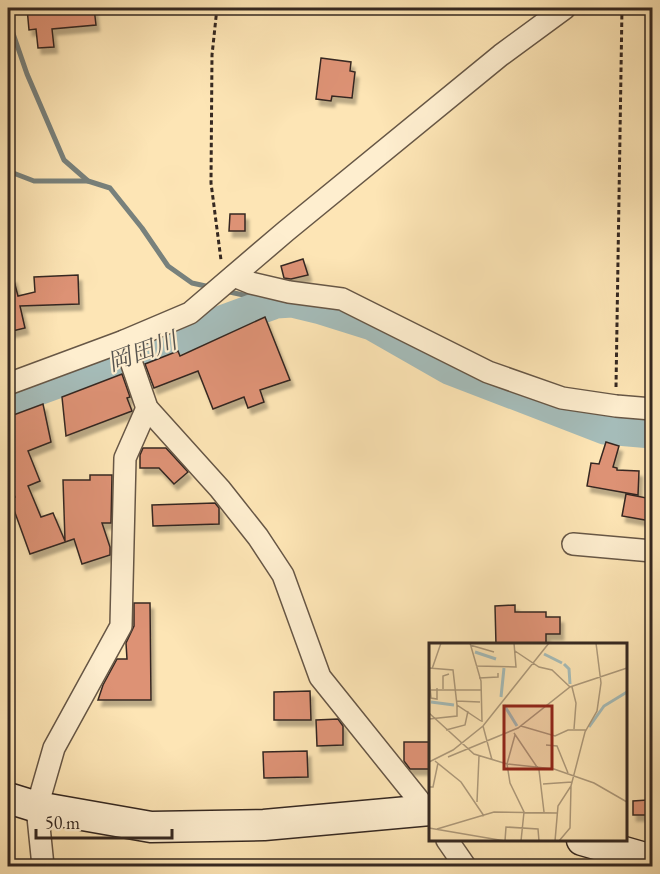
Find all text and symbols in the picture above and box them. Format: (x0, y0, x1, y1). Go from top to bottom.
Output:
water label: 岡田川 (103, 323, 184, 378)
inset map (429, 643, 627, 841)
scale bar (36, 802, 172, 840)
text: 50 m (45, 811, 80, 834)

